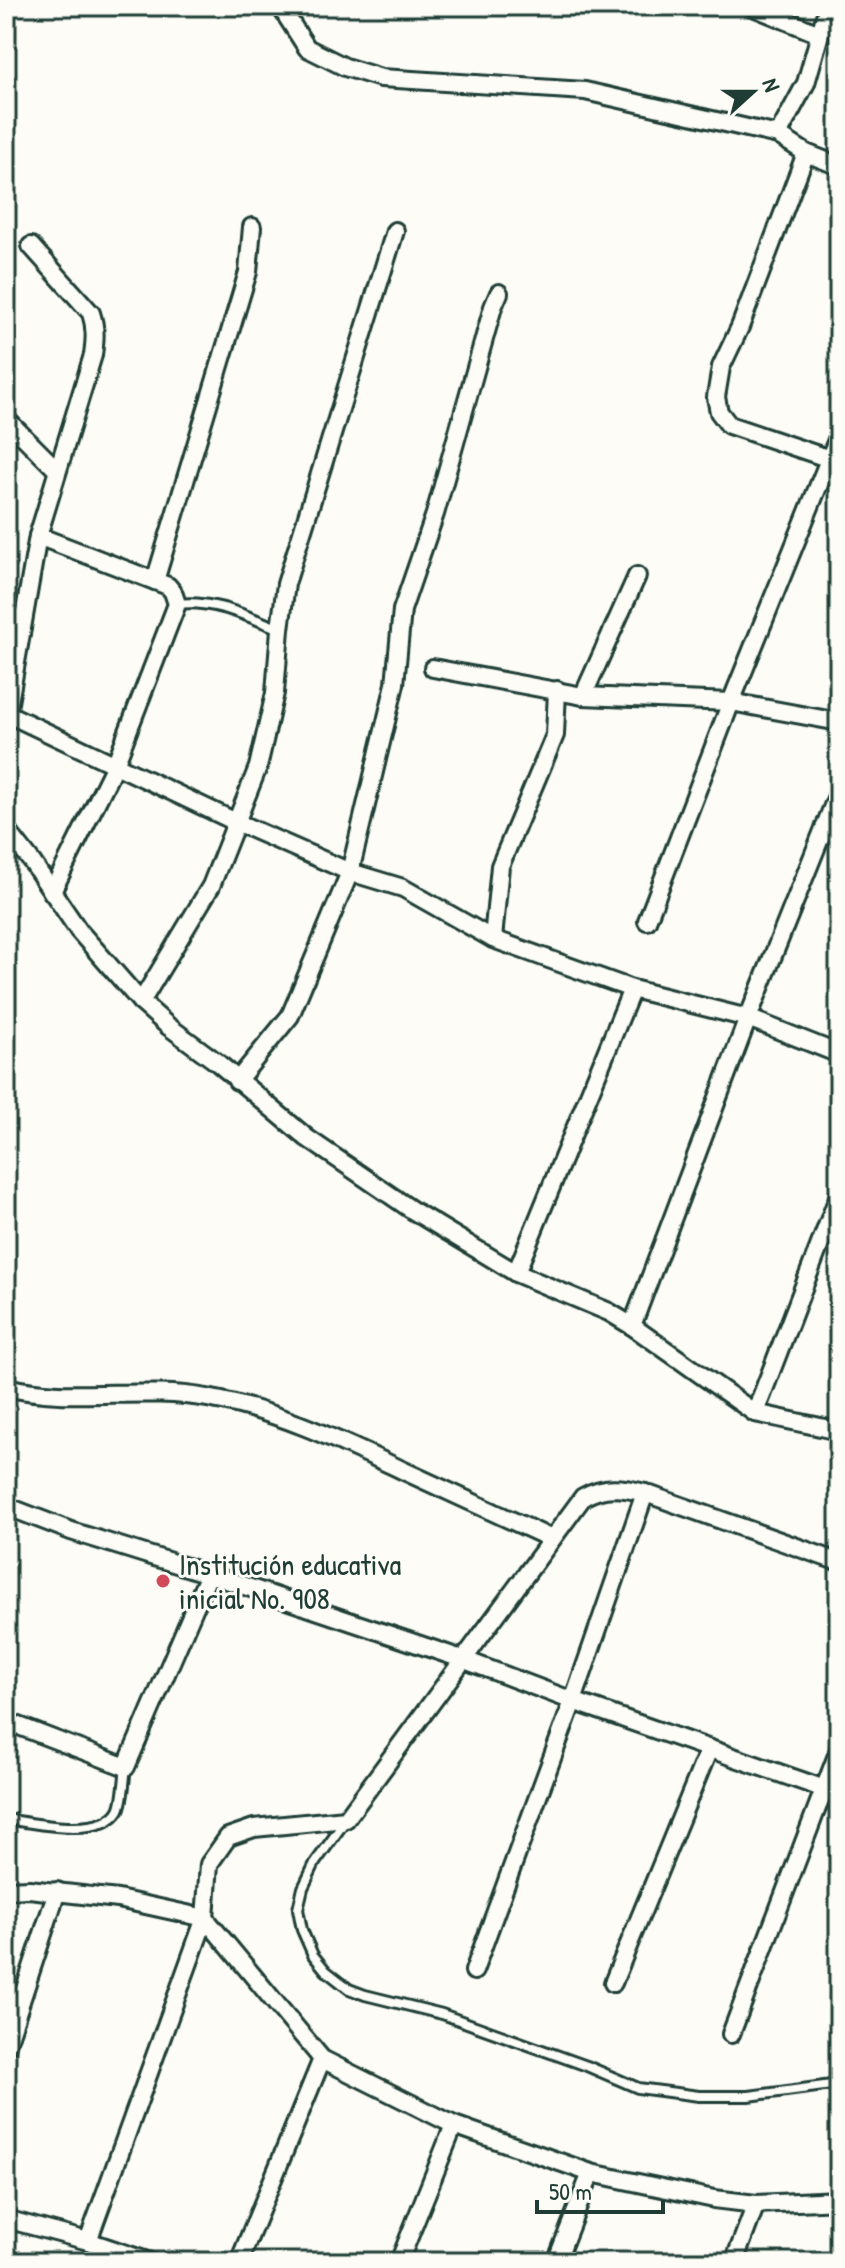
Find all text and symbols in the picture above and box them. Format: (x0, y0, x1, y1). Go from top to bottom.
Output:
north arrow (713, 52, 793, 132)
text: N (756, 74, 788, 96)
place label: Institución educativa inicial No. 908 (179, 1544, 402, 1618)
marker: Institución educativa inicial No. 908 (154, 1572, 172, 1590)
scale bar (537, 2164, 663, 2214)
text: 50 m (549, 2175, 592, 2207)

